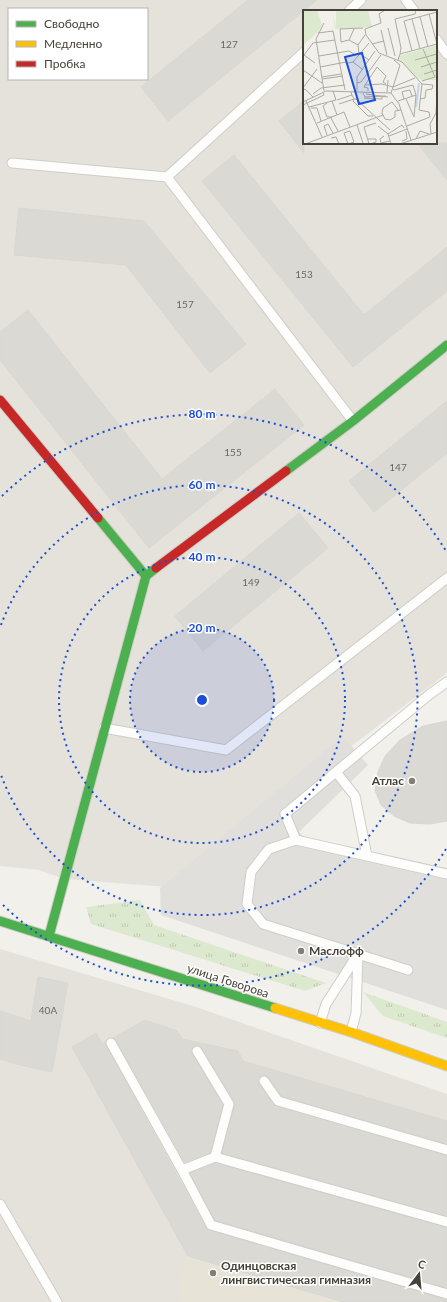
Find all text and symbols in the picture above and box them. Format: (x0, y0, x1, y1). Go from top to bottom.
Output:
legend (8, 8, 148, 80)
inset map (303, 10, 437, 144)
text: Свободно (44, 16, 100, 31)
text: Медленно (44, 36, 103, 51)
house number: 127 (220, 38, 238, 50)
text: Пробка (44, 56, 85, 71)
house number: 153 (295, 268, 313, 280)
house number: 157 (176, 298, 194, 310)
text: 80 m (189, 406, 215, 421)
house number: 155 (224, 446, 242, 458)
house number: 147 (389, 461, 407, 473)
text: 60 m (189, 477, 215, 492)
text: 40 m (189, 549, 215, 564)
house number: 149 (242, 576, 260, 588)
text: 20 m (189, 620, 215, 635)
centre of rings (195, 693, 209, 707)
place label: Атлас (371, 773, 404, 788)
marker: Атлас (407, 776, 417, 786)
place label: Маслофф (309, 943, 364, 958)
marker: Маслофф (296, 946, 306, 956)
street label: улица Говорова (185, 960, 271, 1001)
house number: 40А (39, 1004, 57, 1016)
north arrow (399, 1254, 439, 1294)
text: С (417, 1257, 428, 1271)
place label: Одинцовская лингвистическая гимназия (221, 1258, 371, 1287)
marker: Одинцовская лингвистическая гимназия (208, 1268, 218, 1278)

